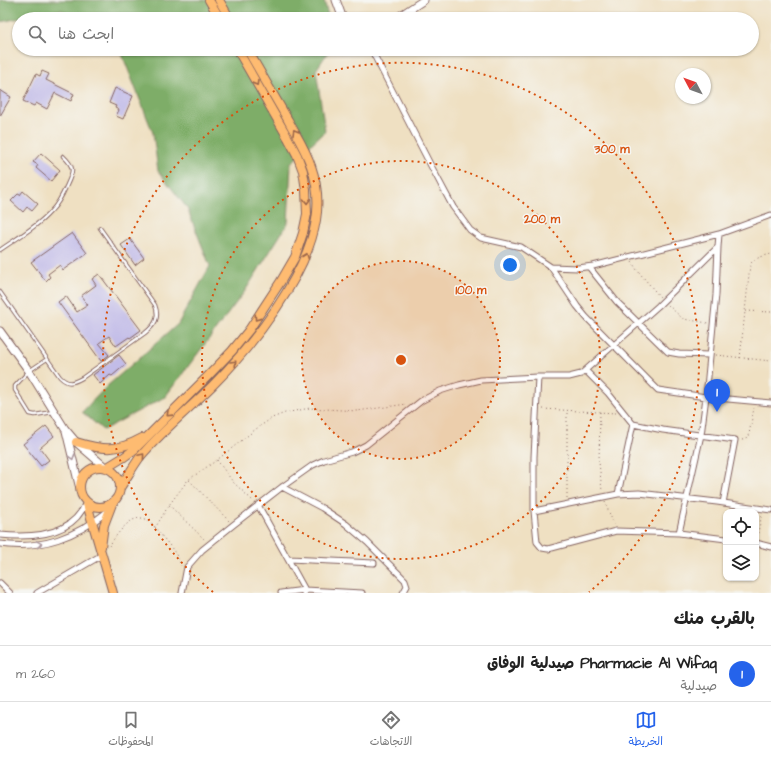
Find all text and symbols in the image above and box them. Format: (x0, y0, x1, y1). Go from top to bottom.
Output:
search box (12, 12, 759, 56)
icon: search (26, 23, 48, 45)
text: ابحث هنا (58, 24, 114, 45)
north arrow (675, 68, 711, 104)
one-way arrow (252, 79, 259, 86)
one-way arrow (292, 129, 299, 136)
text: 300 m (593, 141, 630, 158)
one-way arrow (302, 198, 311, 204)
text: 200 m (523, 211, 561, 228)
one-way arrow (301, 252, 309, 259)
your location (500, 255, 520, 275)
text: 100 m (456, 282, 487, 299)
one-way arrow (255, 314, 262, 321)
centre of rings (394, 353, 408, 367)
one-way arrow (229, 361, 236, 368)
pin: 1 (704, 379, 730, 412)
one-way arrow (166, 409, 174, 417)
one-way arrow (67, 453, 76, 460)
one-way arrow (138, 453, 145, 460)
map controls (723, 509, 759, 581)
button: locate (723, 509, 759, 545)
one-way arrow (36, 540, 42, 549)
button: layers (723, 545, 759, 581)
text: بالقرب منك (674, 607, 755, 631)
text: Pharmacie Al Wifaq صيدلية الوفاق (487, 653, 717, 674)
text: 260 m (16, 665, 55, 683)
text: 1 (741, 665, 743, 683)
text: صيدلية (680, 677, 717, 695)
tab: المحفوظات (108, 709, 153, 751)
tab: الاتجاهات (370, 709, 412, 751)
tab: الخريطة (629, 709, 663, 751)

